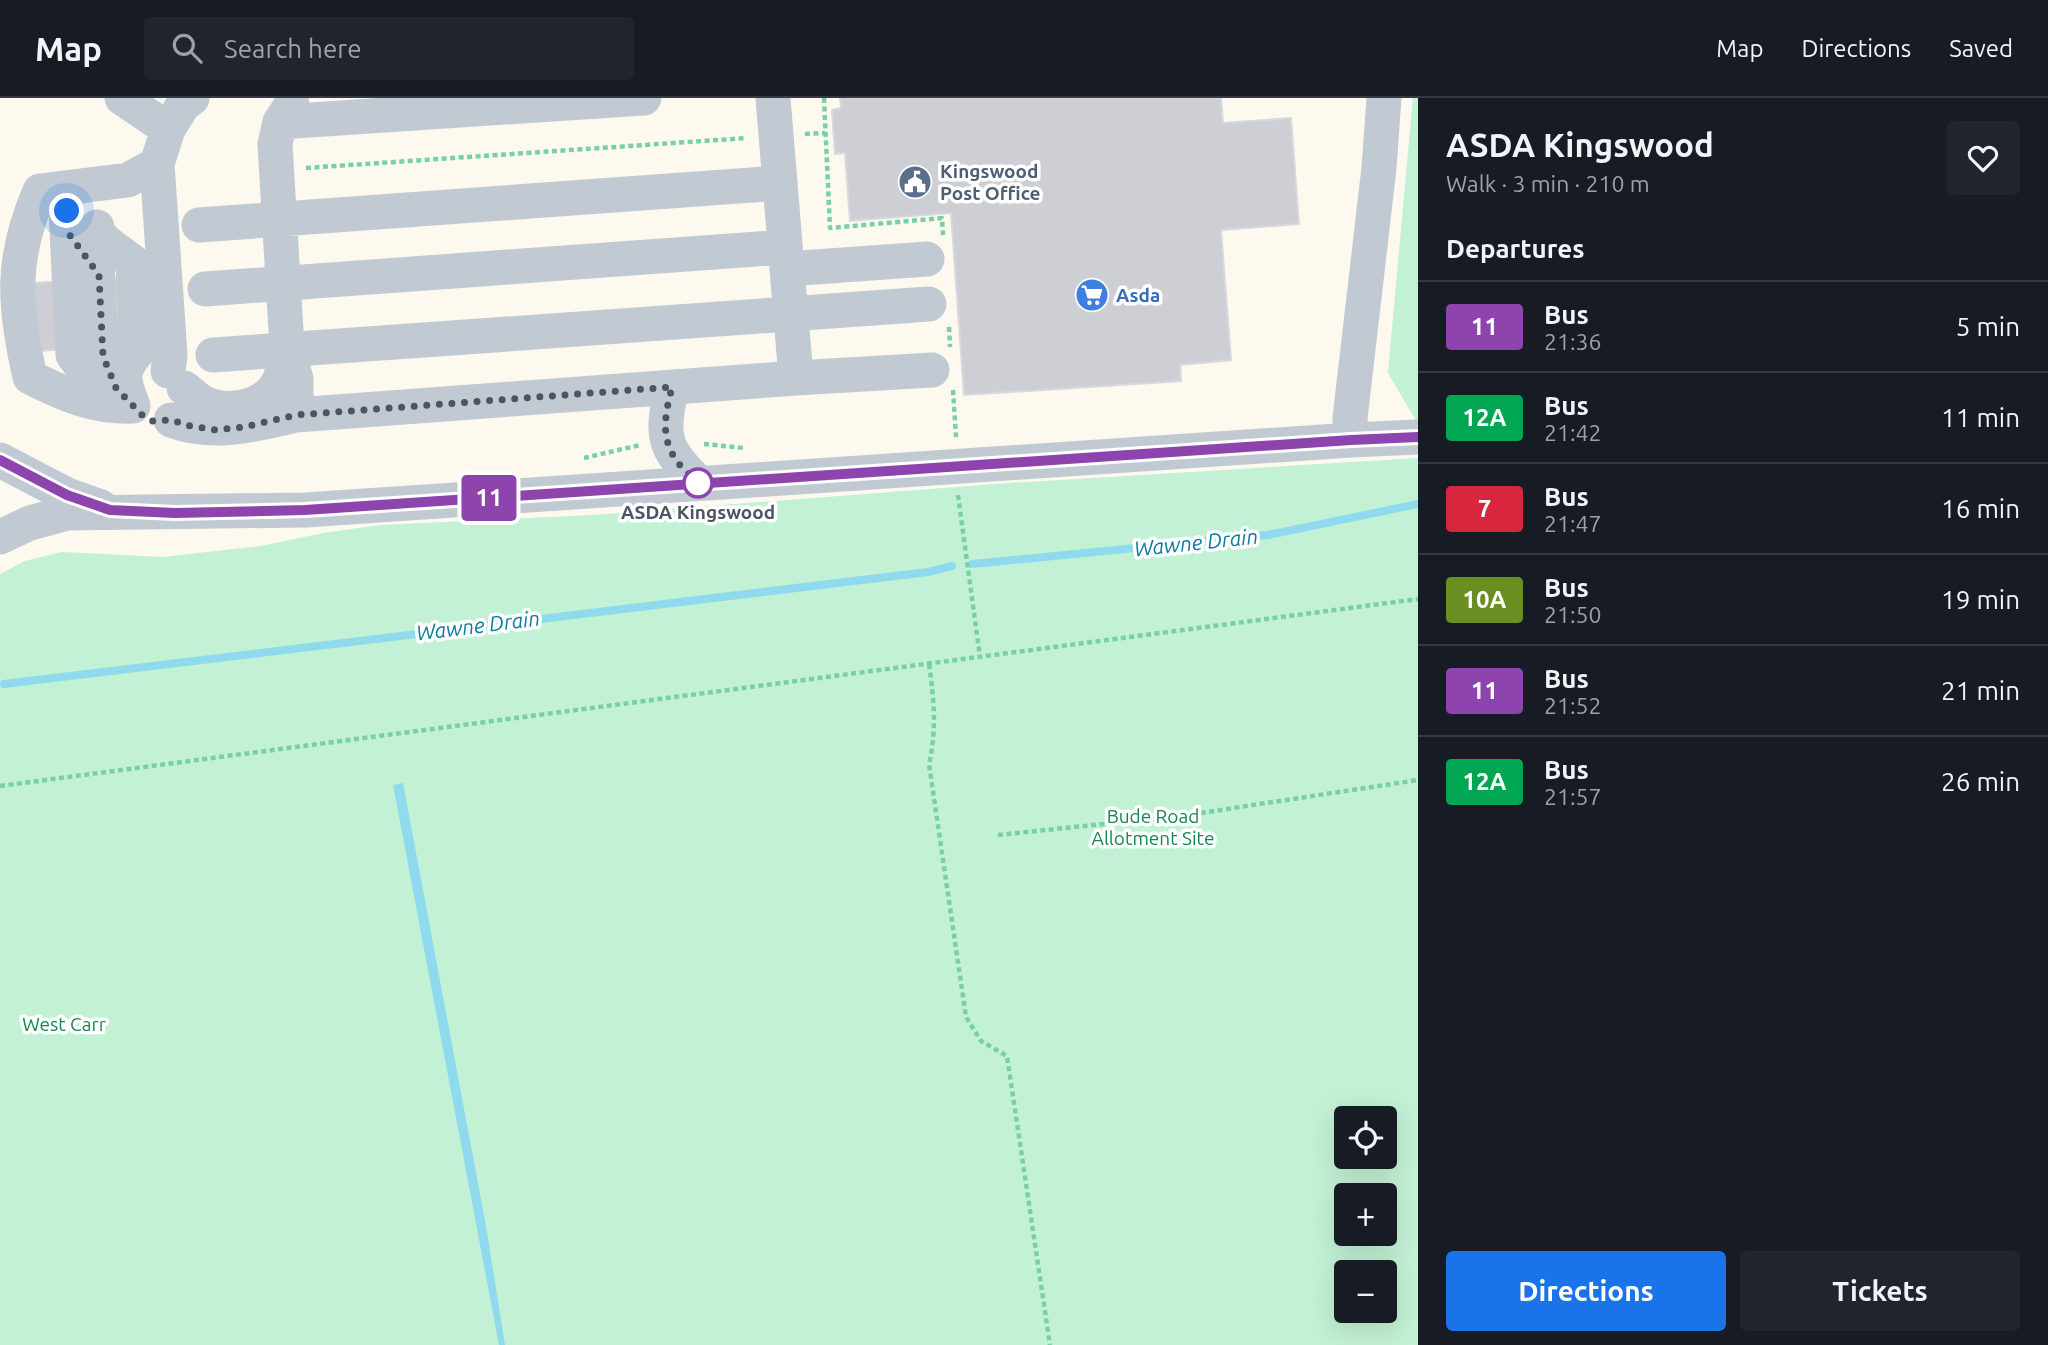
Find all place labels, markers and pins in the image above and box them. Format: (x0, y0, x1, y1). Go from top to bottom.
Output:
place label: Kingswood Post Office (940, 160, 1041, 204)
public building icon: Kingswood Post Office (896, 163, 934, 201)
supermarket icon: Asda (1073, 276, 1111, 314)
place label: Asda (1116, 284, 1160, 306)
marker: ASDA Kingswood (683, 468, 713, 498)
place label: ASDA Kingswood (621, 501, 775, 523)

